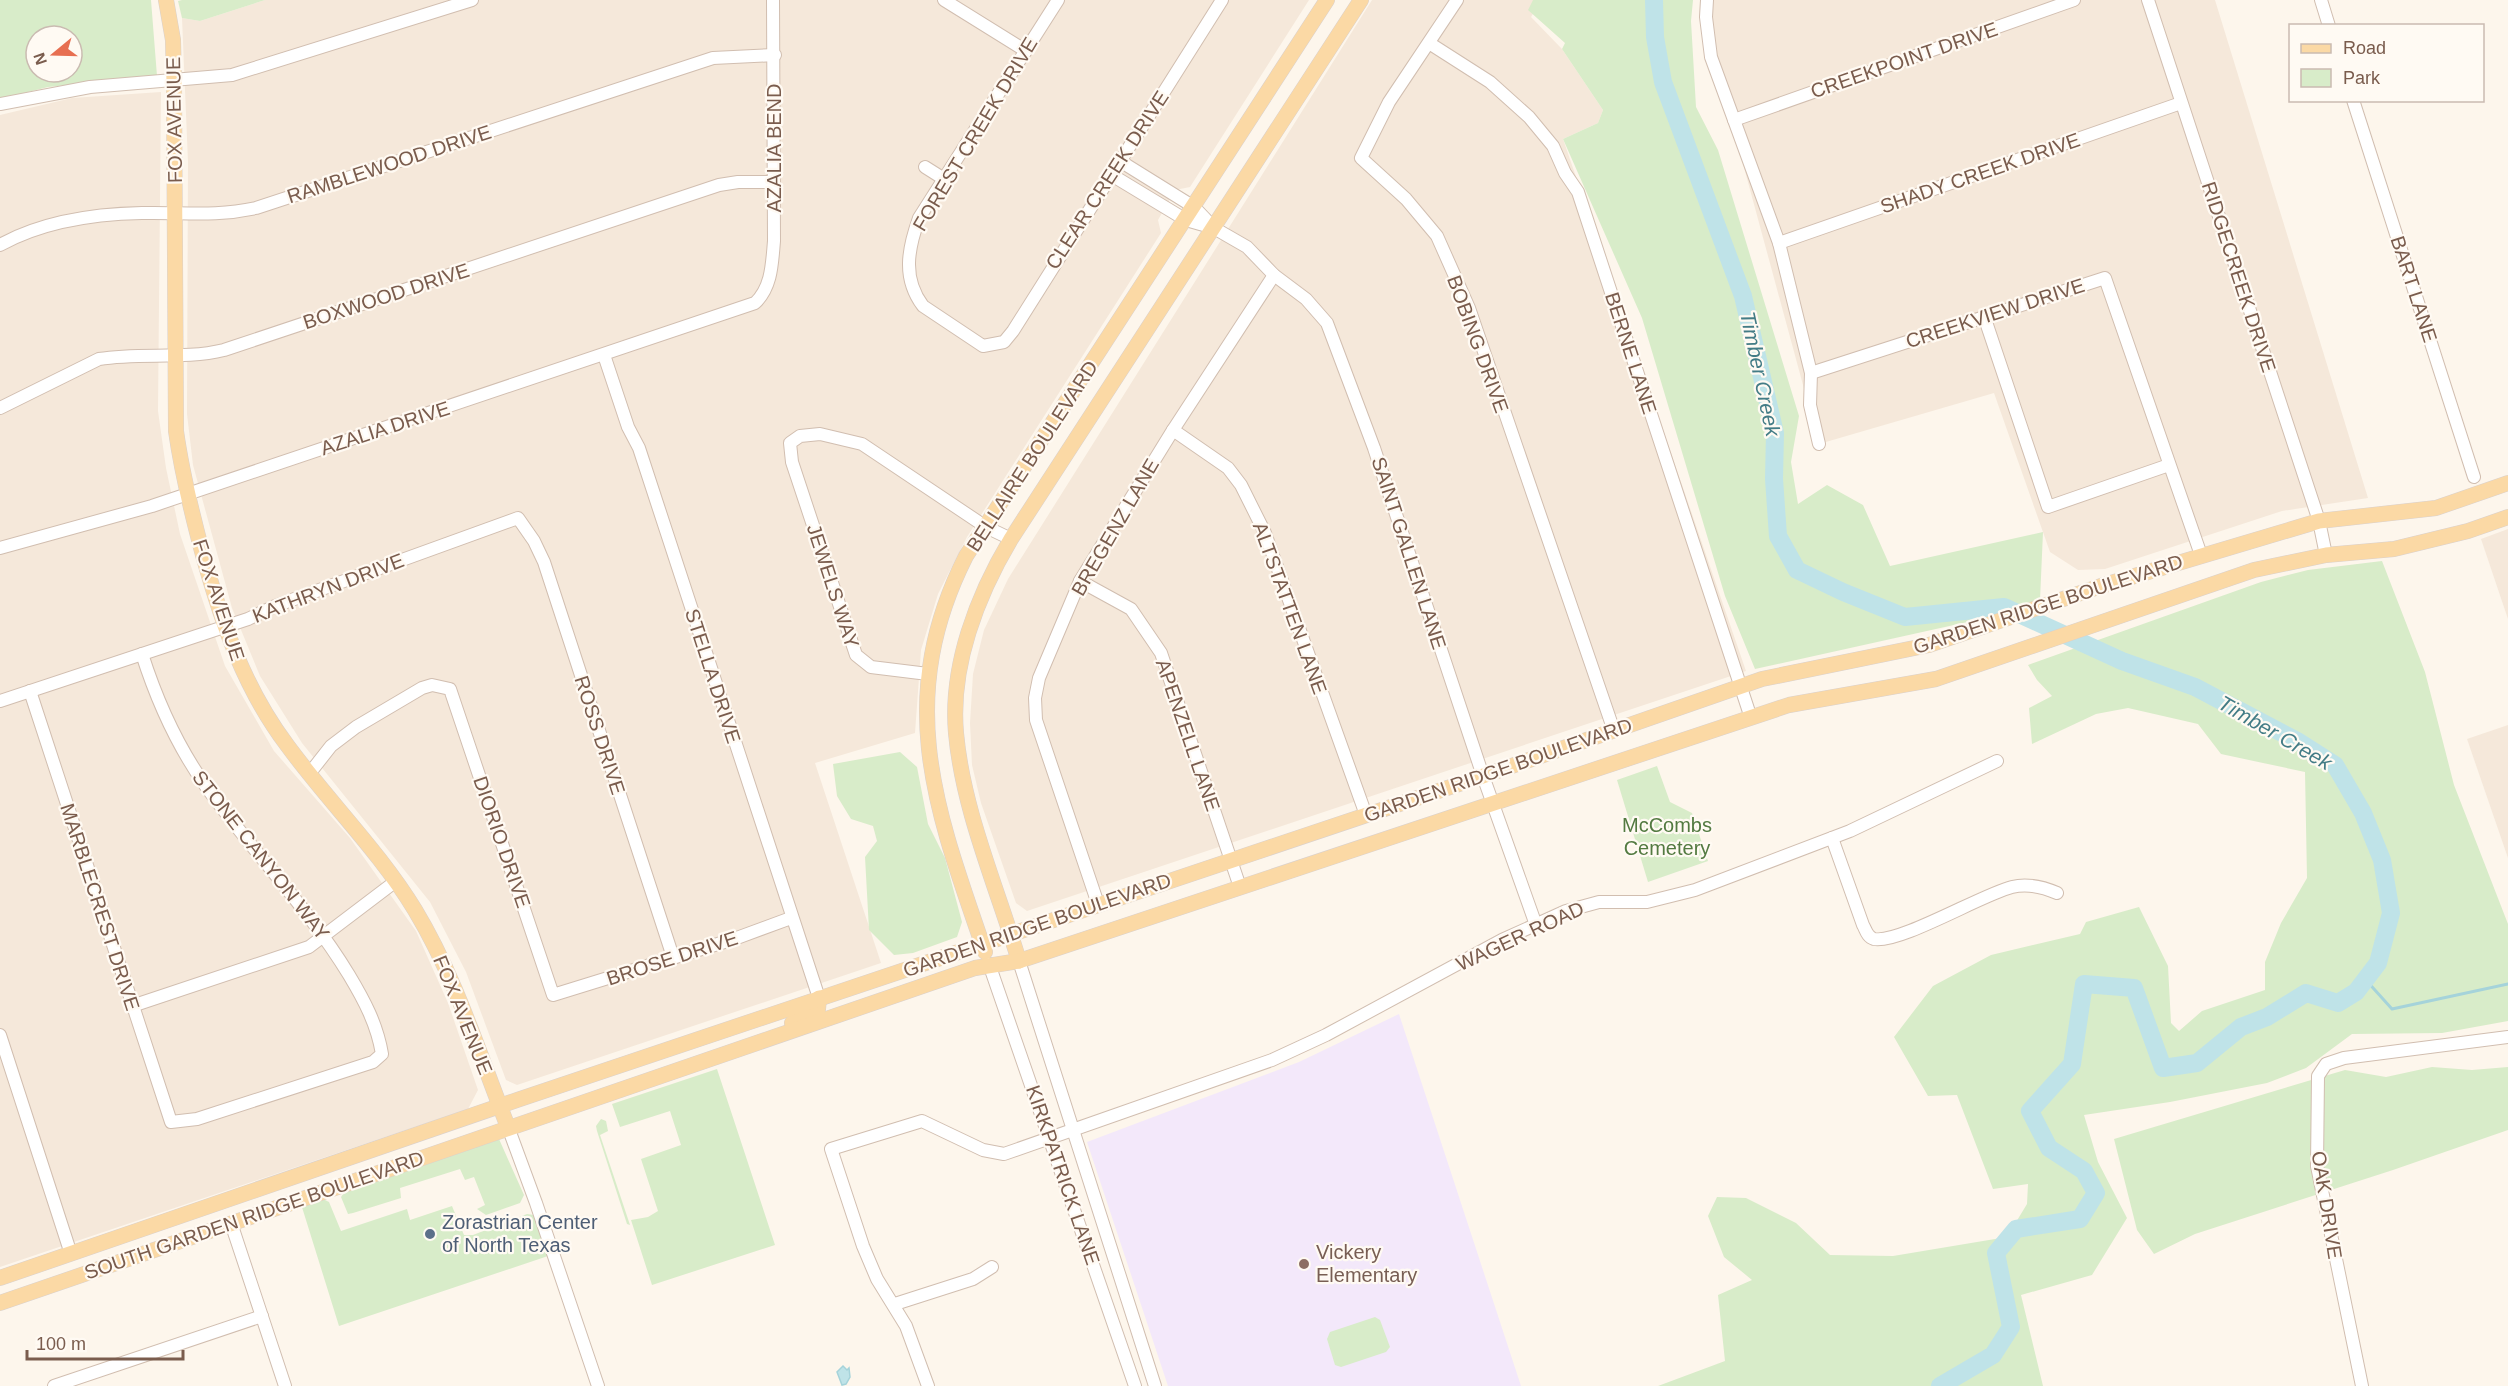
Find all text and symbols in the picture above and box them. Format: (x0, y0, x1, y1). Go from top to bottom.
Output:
street label: CREEKPOINT DRIVE (1808, 18, 2000, 102)
north arrow (24, 24, 84, 84)
legend (2289, 24, 2484, 102)
street label: FOREST CREEK DRIVE (908, 33, 1042, 235)
text: Road (2343, 38, 2386, 58)
text: N (30, 50, 50, 67)
street label: FOX AVENUE (162, 57, 186, 183)
text: Park (2343, 68, 2381, 88)
street label: AZALIA BEND (763, 84, 785, 212)
street label: CLEAR CREEK DRIVE (1041, 87, 1173, 273)
street label: RAMBLEWOOD DRIVE (284, 121, 494, 207)
street label: SHADY CREEK DRIVE (1877, 128, 2083, 218)
street label: RIDGECREEK DRIVE (2198, 179, 2280, 375)
street label: BART LANE (2386, 233, 2442, 345)
street label: BOXWOOD DRIVE (300, 259, 472, 333)
street label: BOBING DRIVE (1443, 272, 1513, 416)
street label: CREEKVIEW DRIVE (1903, 274, 2087, 352)
street label: BERNE LANE (1601, 289, 1661, 417)
water label: Timber Creek (1736, 309, 1785, 440)
street label: BELLAIRE BOULEVARD (962, 356, 1102, 556)
street label: AZALIA DRIVE (318, 397, 452, 459)
street label: SAINT GALLEN LANE (1368, 454, 1450, 652)
street label: BREGENZ LANE (1067, 455, 1163, 599)
street label: ALTSTATTEN LANE (1249, 519, 1331, 697)
street label: JEWELS WAY (803, 521, 863, 651)
street label: FOX AVENUE (189, 537, 249, 663)
street label: KATHRYN DRIVE (249, 549, 407, 627)
street label: GARDEN RIDGE BOULEVARD (1911, 550, 2185, 658)
street label: STELLA DRIVE (681, 606, 745, 746)
street label: APENZELL LANE (1152, 656, 1224, 814)
street label: ROSS DRIVE (570, 673, 630, 797)
water label: Timber Creek (2215, 691, 2337, 775)
street label: GARDEN RIDGE BOULEVARD (1361, 714, 1635, 826)
street label: STONE CANYON WAY (188, 766, 334, 944)
street label: DIORIO DRIVE (469, 773, 535, 911)
street label: MARBLECREST DRIVE (56, 801, 144, 1013)
park label: McCombs Cemetery (1622, 814, 1712, 859)
street label: GARDEN RIDGE BOULEVARD (900, 869, 1174, 981)
street label: WAGER ROAD (1453, 897, 1587, 975)
street label: BROSE DRIVE (604, 926, 740, 990)
street label: FOX AVENUE (429, 952, 497, 1078)
street label: KIRKPATRICK LANE (1022, 1082, 1104, 1268)
street label: SOUTH GARDEN RIDGE BOULEVARD (81, 1146, 427, 1284)
street label: OAK DRIVE (2308, 1149, 2346, 1261)
place label: Zorastrian Center of North Texas (442, 1211, 598, 1256)
marker: Zorastrian Center of North Texas (423, 1227, 437, 1241)
place label: Vickery Elementary (1316, 1241, 1417, 1286)
marker: Vickery Elementary (1297, 1257, 1311, 1271)
scale bar (27, 1323, 183, 1361)
text: 100 m (36, 1334, 86, 1354)

